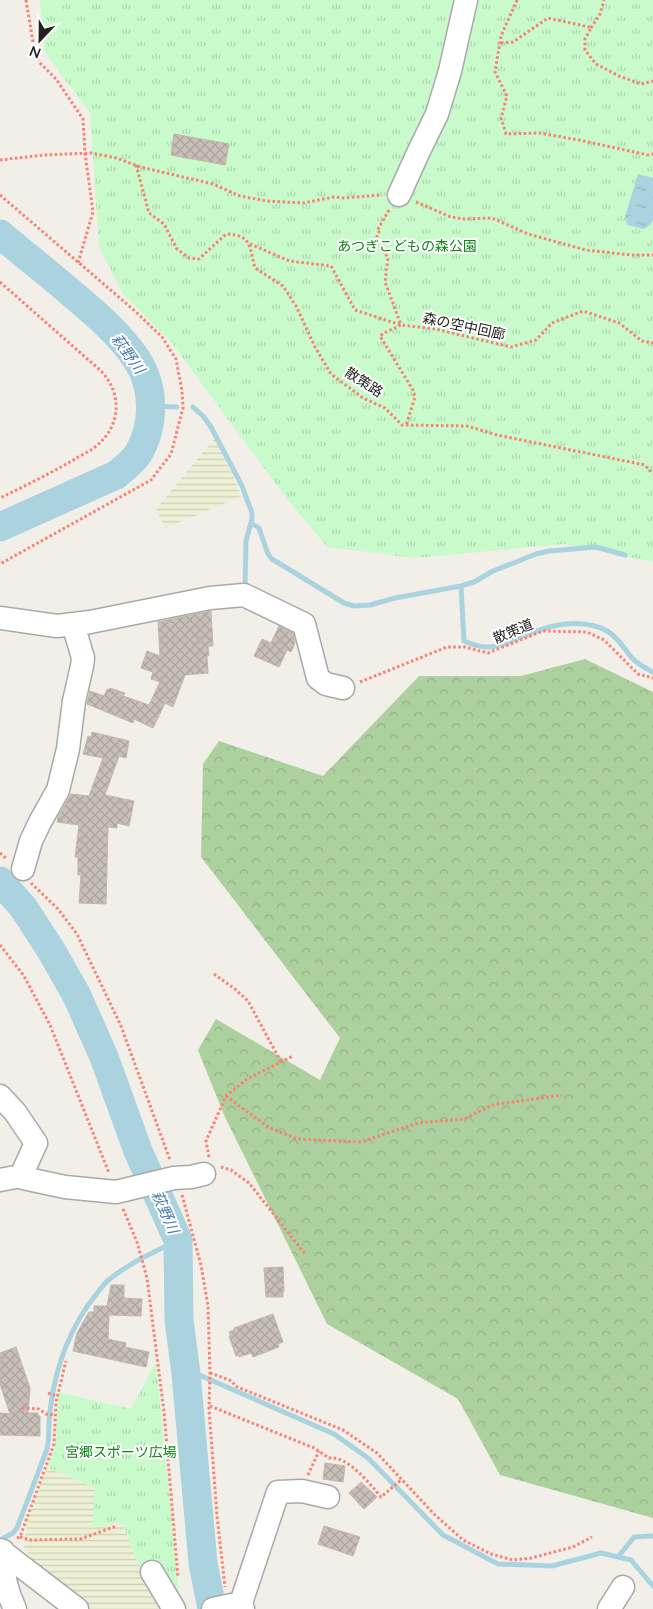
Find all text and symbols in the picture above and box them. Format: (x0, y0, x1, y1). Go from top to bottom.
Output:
north arrow (15, 15, 65, 65)
text: N (27, 43, 43, 62)
park label: あつぎこどもの森公園 (337, 237, 477, 254)
street label: 森の空中回廊 (421, 308, 507, 343)
water label: 萩野川 (108, 330, 150, 379)
street label: 散策路 (342, 363, 387, 400)
street label: 散策道 (490, 615, 535, 646)
water label: 萩野川 (149, 1187, 184, 1238)
park label: 宮郷スポーツ広場 (65, 1443, 177, 1460)

